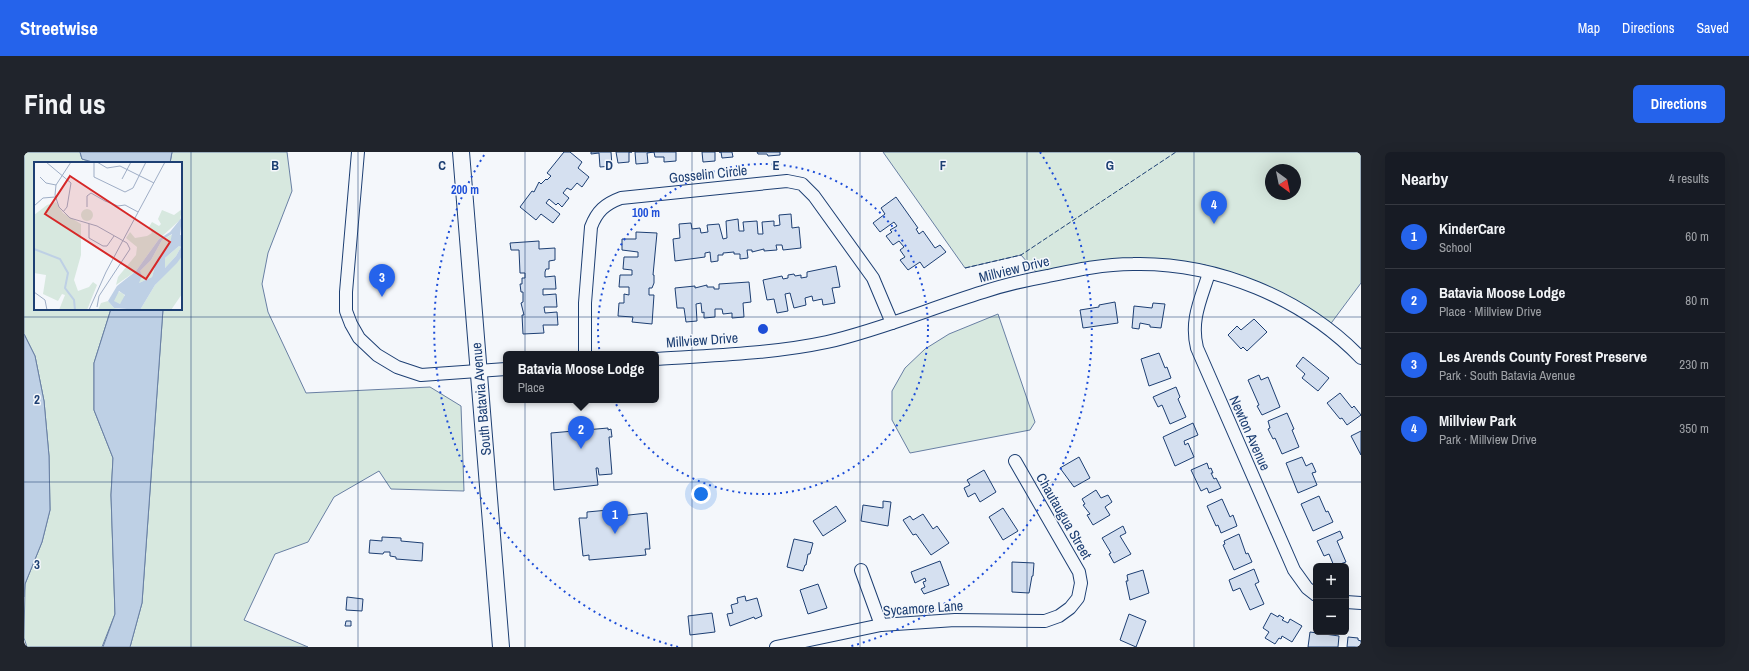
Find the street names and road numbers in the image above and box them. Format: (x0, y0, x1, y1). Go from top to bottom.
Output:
street label: Gosselin Circle (668, 161, 748, 187)
street label: Millview Drive (977, 252, 1051, 286)
street label: Millview Drive (665, 329, 739, 351)
street label: South Batavia Avenue (467, 342, 495, 456)
street label: Newton Avenue (1225, 393, 1275, 473)
street label: Chautaugua Street (1032, 470, 1096, 562)
street label: Sycamore Lane (882, 596, 964, 620)

